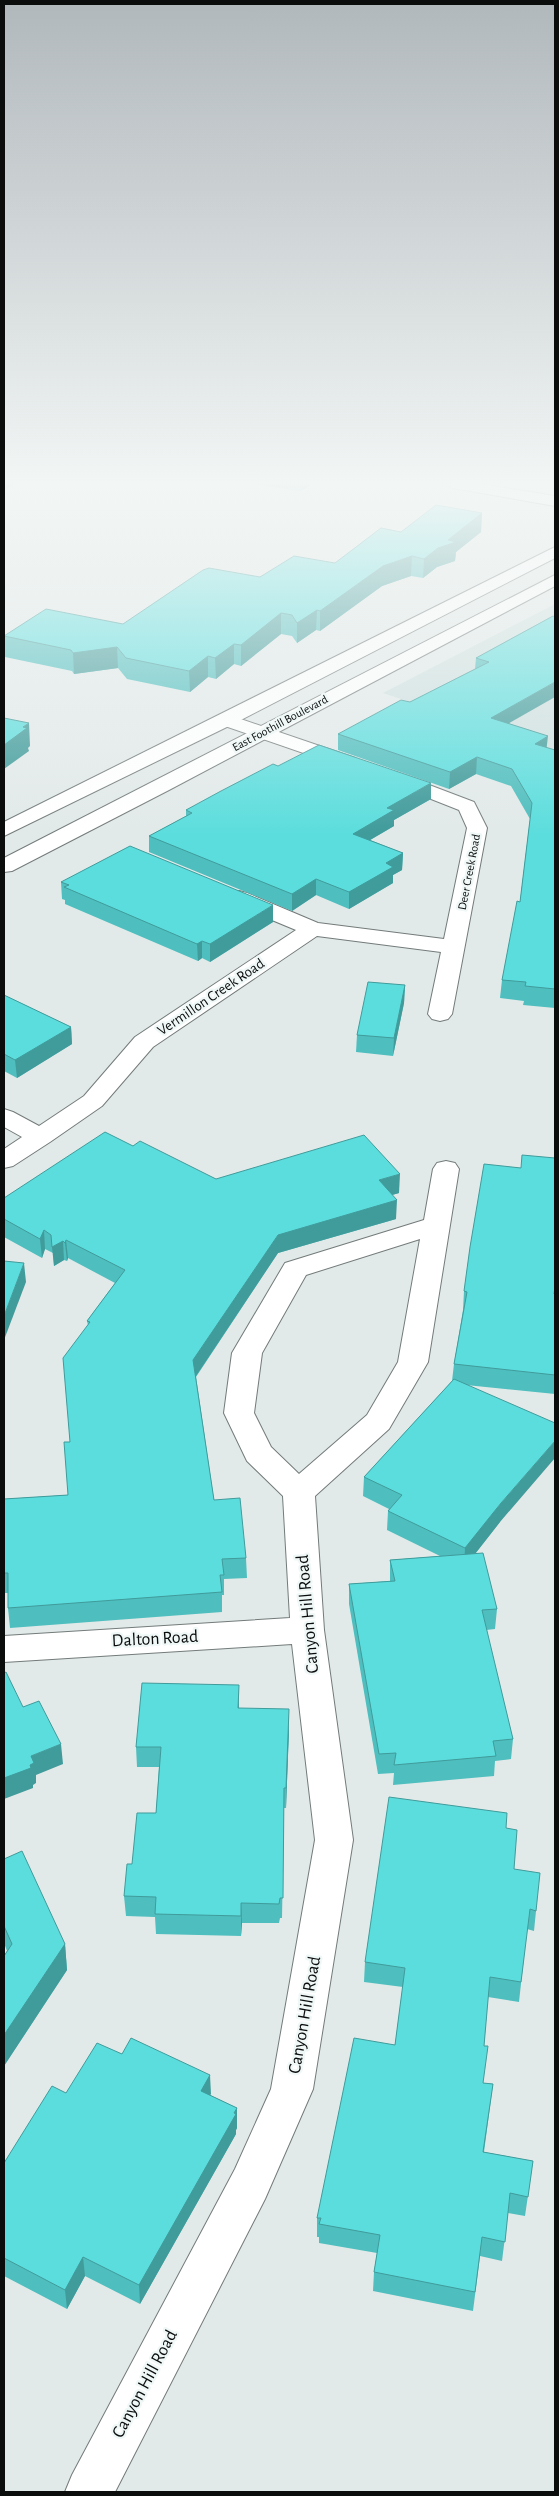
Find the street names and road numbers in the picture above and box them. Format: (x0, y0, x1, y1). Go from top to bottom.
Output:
street label: East Foothill Boulevard (230, 693, 330, 753)
street label: Deer Creek Road (456, 833, 482, 911)
street label: Vermillon Creek Road (155, 956, 267, 1038)
street label: Canyon Hill Road (294, 1554, 322, 1674)
street label: Dalton Road (111, 1628, 199, 1650)
street label: Canyon Hill Road (286, 1955, 324, 2075)
street label: Canyon Hill Road (109, 2327, 181, 2441)

